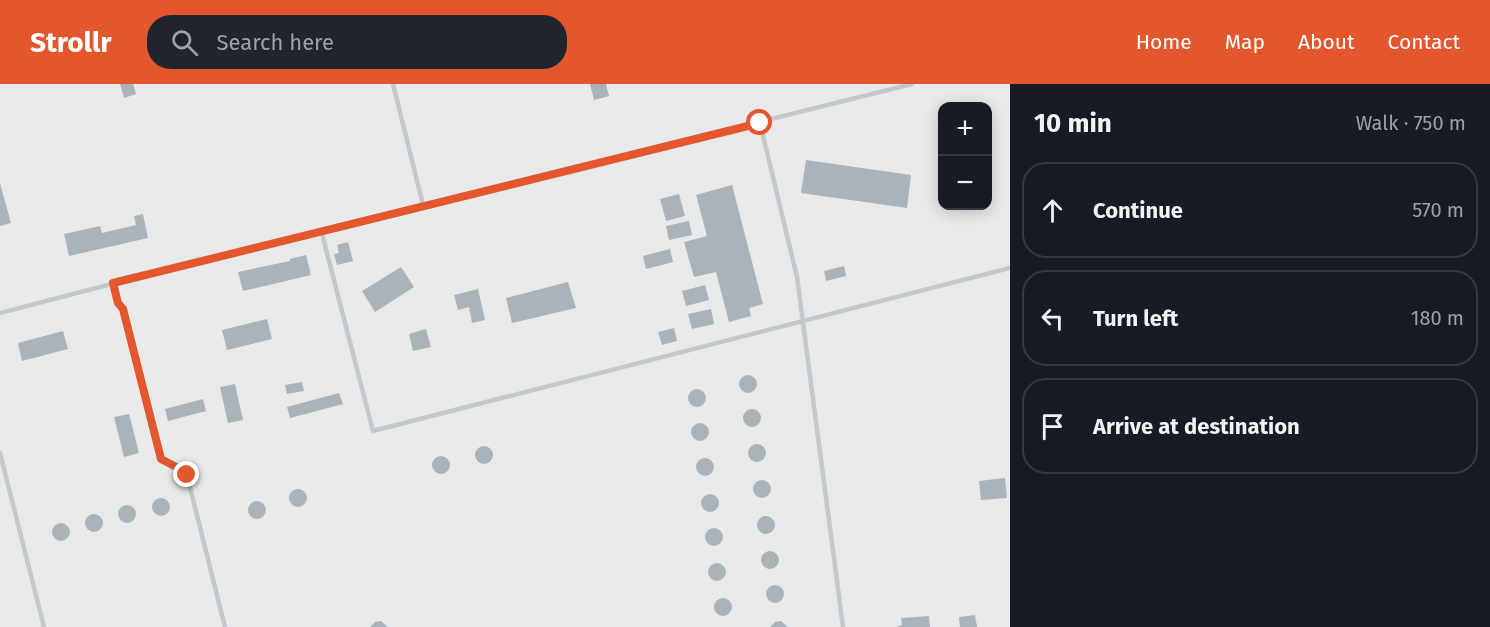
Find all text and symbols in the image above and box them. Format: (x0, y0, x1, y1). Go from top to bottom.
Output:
search box (147, 15, 567, 69)
text: Strollr (30, 26, 111, 59)
icon: search (168, 26, 201, 59)
text: Search here (216, 29, 334, 56)
text: Home (1136, 29, 1192, 55)
text: Map (1225, 29, 1265, 55)
text: About (1298, 29, 1355, 55)
text: Contact (1388, 29, 1460, 55)
map controls (938, 102, 992, 210)
button: + (938, 102, 992, 156)
text: 10 min (1034, 108, 1112, 139)
route start (746, 109, 772, 135)
text: Walk · 750 m (1356, 111, 1466, 135)
button: − (938, 156, 992, 210)
icon: ahead (1036, 194, 1069, 227)
text: Continue (1093, 197, 1183, 224)
text: 570 m (1412, 198, 1464, 222)
icon: left (1036, 302, 1069, 335)
text: Turn left (1093, 305, 1178, 332)
text: 180 m (1411, 306, 1464, 330)
icon: arrive (1036, 410, 1069, 443)
text: Arrive at destination (1093, 413, 1300, 440)
route end (173, 461, 199, 487)

